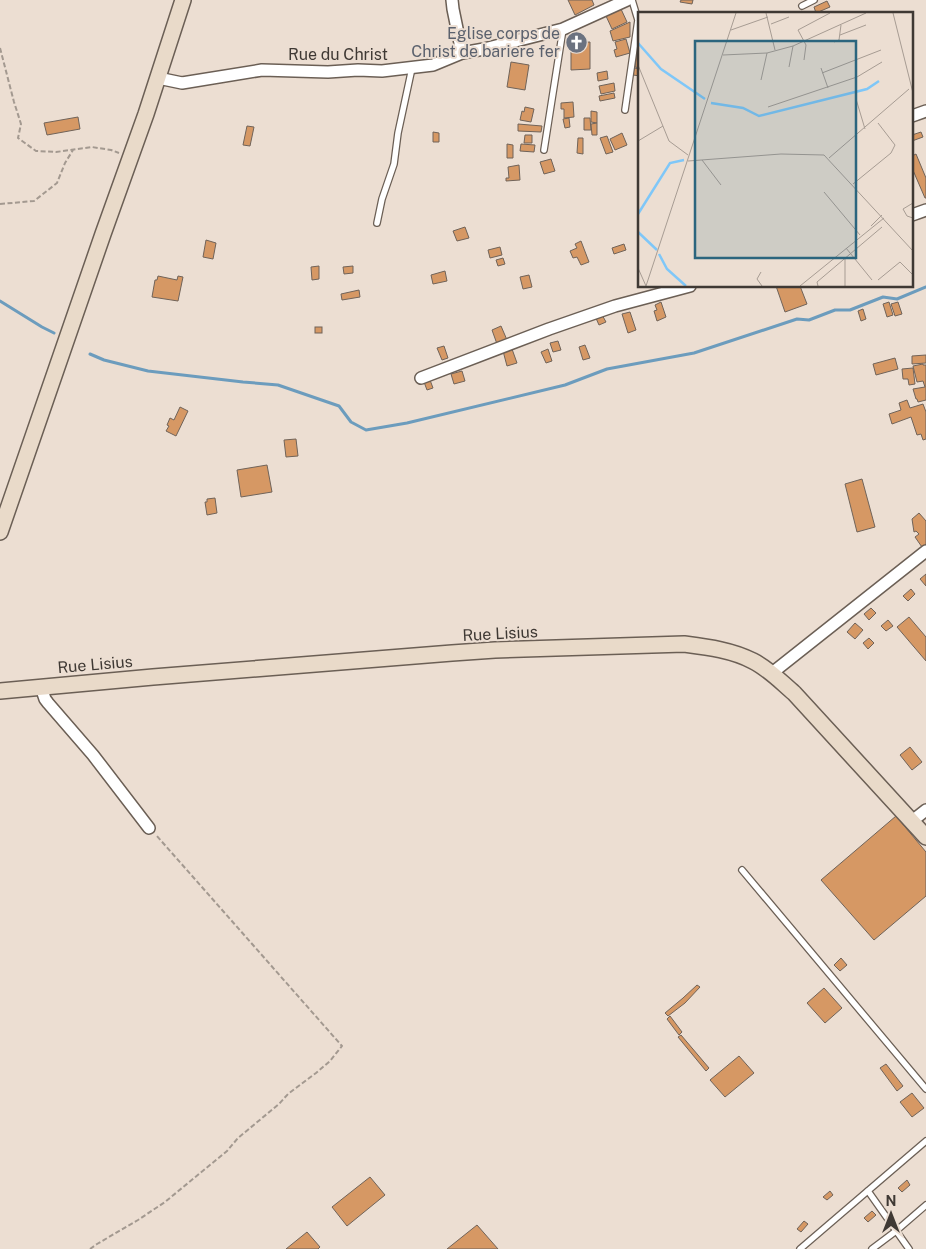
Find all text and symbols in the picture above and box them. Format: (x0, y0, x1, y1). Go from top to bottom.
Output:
inset map (638, 12, 914, 288)
place label: Eglise corps de Christ de bariere fer (411, 24, 560, 61)
church icon: Eglise corps de Christ de bariere fer (564, 30, 588, 54)
street label: Rue du Christ (288, 45, 388, 64)
street label: Rue Lisius (462, 622, 538, 645)
street label: Rue Lisius (57, 652, 133, 677)
north arrow (866, 1189, 916, 1239)
text: N (886, 1193, 896, 1209)

